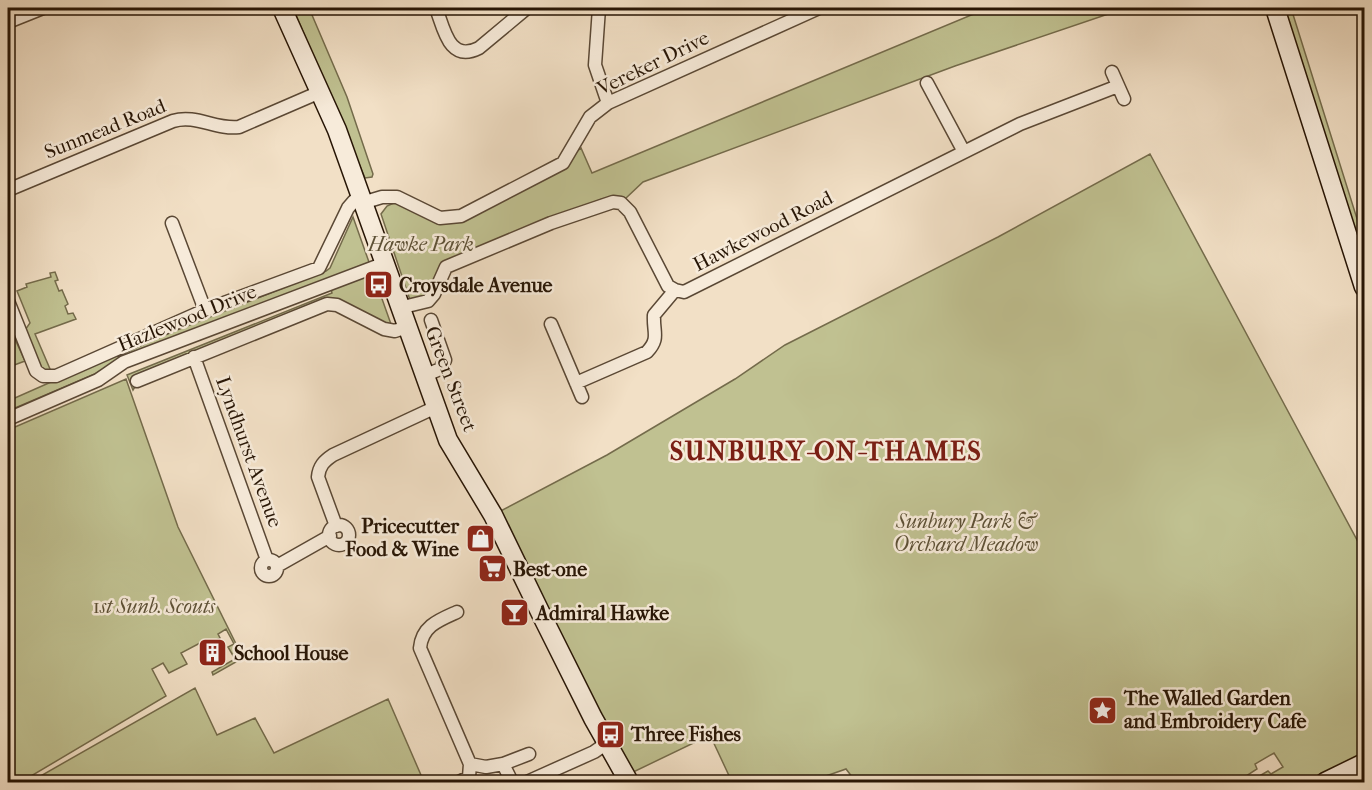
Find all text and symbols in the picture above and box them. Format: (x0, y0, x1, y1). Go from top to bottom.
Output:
street label: Vereker Drive (592, 26, 713, 100)
street label: Sunmead Road (41, 94, 170, 164)
street label: Hawkewood Road (689, 185, 838, 276)
park label: Hawke Park (367, 233, 474, 256)
bus stop icon: Croysdale Avenue (362, 269, 394, 301)
place label: Croysdale Avenue (399, 274, 553, 297)
street label: Hazlewood Drive (114, 280, 260, 356)
street label: Green Street (420, 323, 482, 435)
street label: Lyndhurst Avenue (211, 373, 287, 531)
district label: SUNBURY-ON-THAMES (670, 436, 982, 467)
park label: Sunbury Park & Orchard Meadow (894, 510, 1039, 556)
place label: Pricecutter Food & Wine (344, 515, 459, 561)
shop icon: Pricecutter Food & Wine (464, 522, 496, 554)
supermarket icon: Best-one (476, 553, 508, 585)
place label: Best-one (513, 558, 587, 581)
park label: 1st Sunb. Scouts (93, 595, 216, 618)
bar icon: Admiral Hawke (499, 597, 531, 629)
place label: Admiral Hawke (534, 602, 669, 625)
building icon: School House (197, 637, 229, 669)
place label: School House (234, 642, 348, 665)
place label: The Walled Garden and Embroidery Cafe (1123, 687, 1306, 733)
place icon: The Walled Garden and Embroidery Cafe (1087, 694, 1119, 726)
bus stop icon: Three Fishes (594, 718, 626, 750)
place label: Three Fishes (630, 723, 742, 746)

